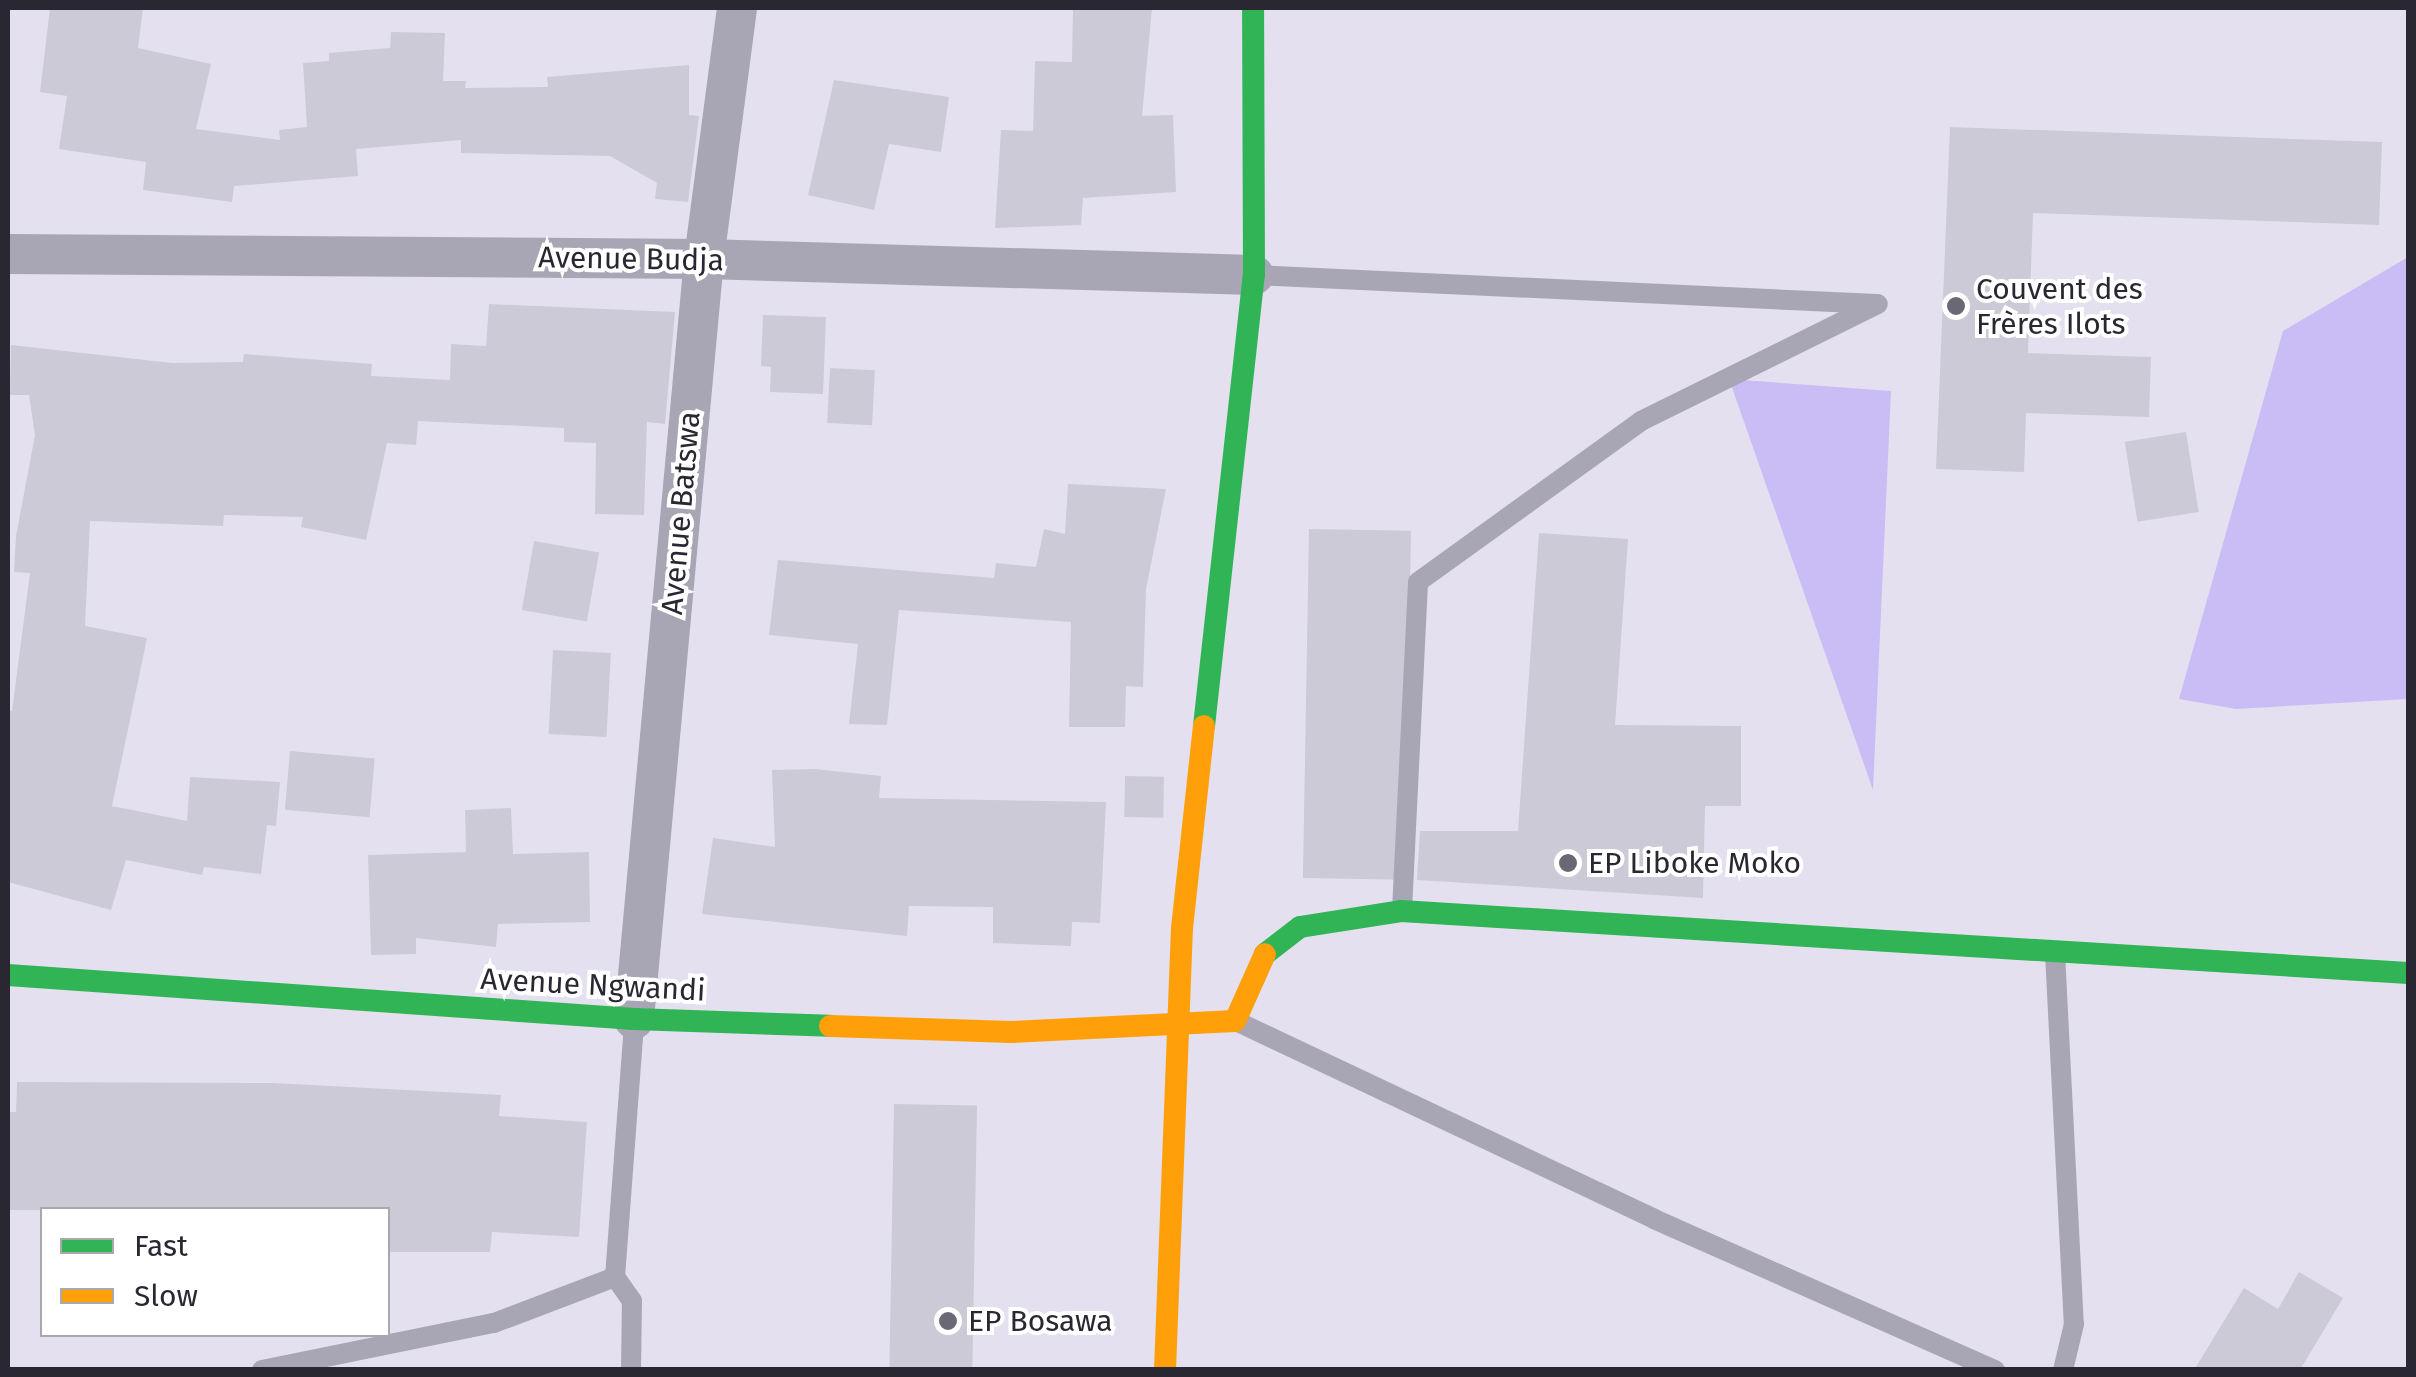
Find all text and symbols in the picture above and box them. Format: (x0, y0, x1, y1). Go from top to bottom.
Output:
street label: Avenue Budja (538, 239, 724, 279)
place label: Couvent des Frères Ilots (1976, 271, 2143, 342)
marker: Couvent des Frères Ilots (1945, 295, 1967, 317)
street label: Avenue Batswa (654, 410, 708, 616)
place label: EP Liboke Moko (1588, 845, 1801, 881)
marker: EP Liboke Moko (1557, 852, 1579, 874)
street label: Avenue Ngwandi (480, 961, 706, 1009)
legend (40, 1207, 390, 1337)
text: Fast (134, 1228, 188, 1264)
text: Slow (134, 1278, 198, 1314)
place label: EP Bosawa (968, 1303, 1113, 1339)
marker: EP Bosawa (937, 1310, 959, 1332)

